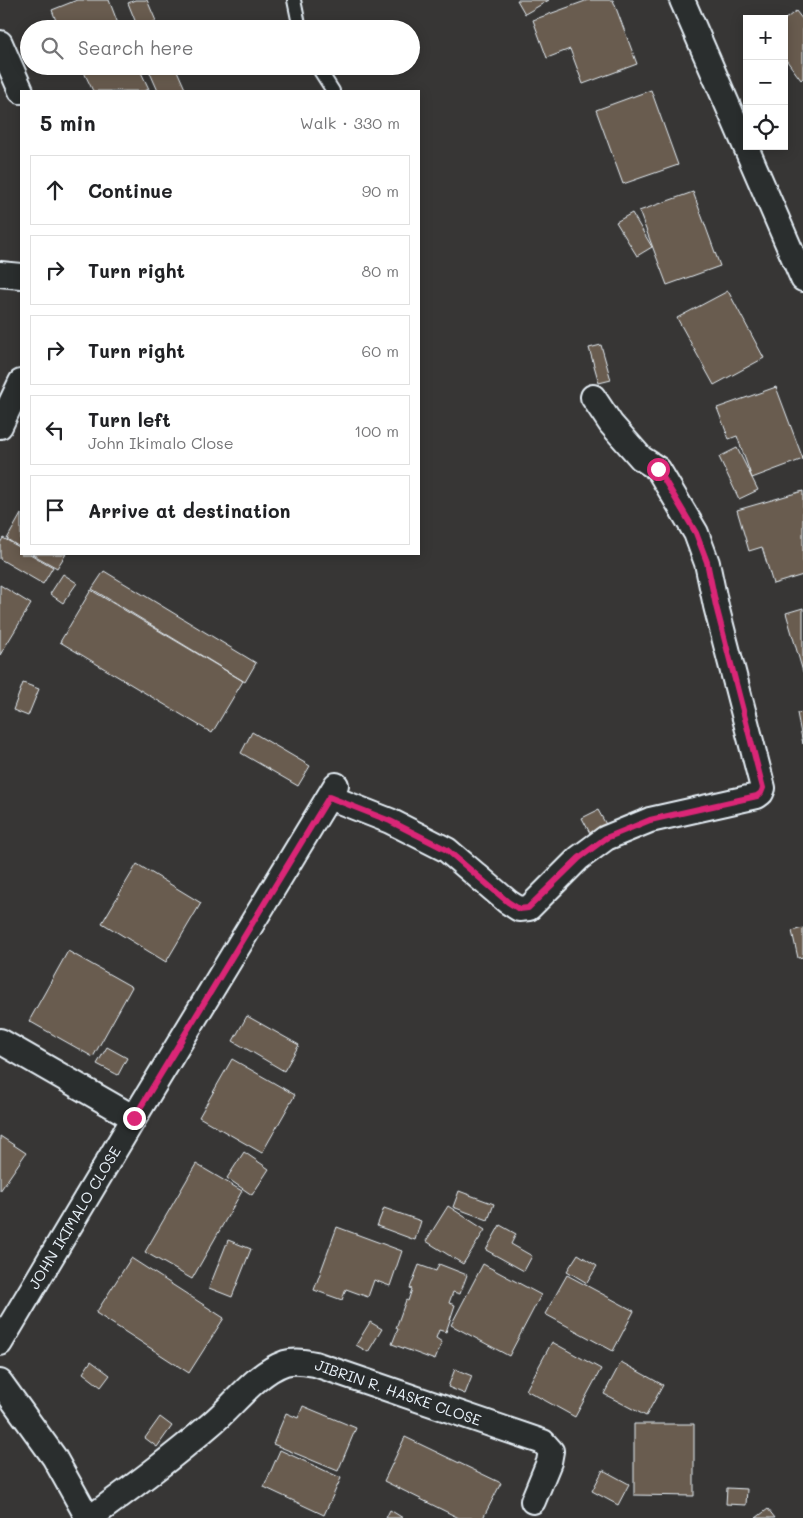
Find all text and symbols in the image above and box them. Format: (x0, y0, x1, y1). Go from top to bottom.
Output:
map controls (743, 15, 788, 150)
button: + (743, 15, 788, 60)
search box (20, 20, 420, 75)
icon: search (38, 34, 66, 62)
text: Search here (78, 35, 194, 60)
button: − (743, 60, 788, 105)
button: locate (743, 105, 788, 150)
text: 5 min (40, 109, 96, 136)
text: Walk · 330 m (300, 112, 400, 133)
icon: ahead (41, 176, 69, 204)
text: Continue (88, 178, 173, 203)
text: 90 m (362, 180, 399, 201)
icon: right (41, 256, 69, 284)
text: Turn right (88, 258, 185, 283)
text: 80 m (362, 260, 399, 281)
icon: right (41, 336, 69, 364)
text: Turn right (88, 338, 185, 363)
text: 60 m (362, 340, 399, 361)
text: Turn left (88, 407, 171, 432)
icon: left (41, 416, 69, 444)
text: 100 m (354, 420, 399, 441)
text: John Ikimalo Close (88, 432, 234, 453)
route start (647, 458, 670, 481)
icon: arrive (41, 496, 69, 524)
text: Arrive at destination (88, 498, 291, 523)
route end (123, 1107, 146, 1130)
street label: JOHN IKIMALO CLOSE (24, 1142, 125, 1293)
street label: JIBRIN R. HASKE CLOSE (313, 1354, 484, 1430)

